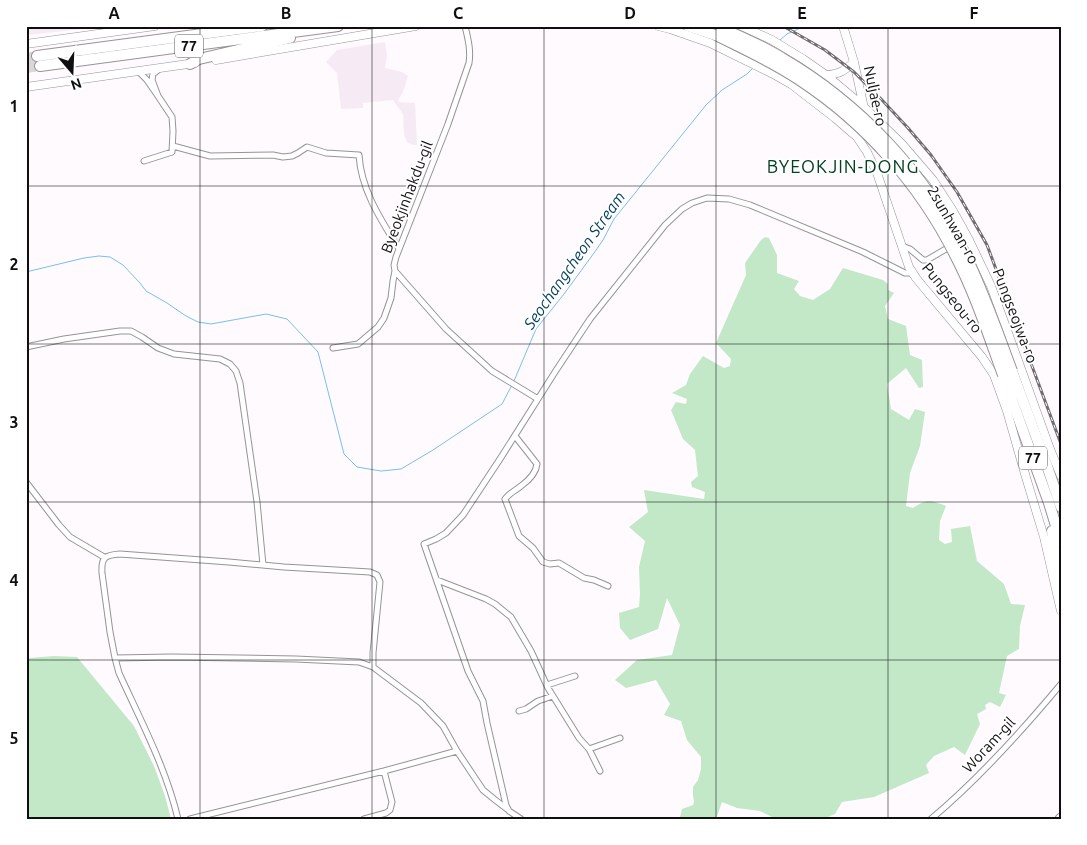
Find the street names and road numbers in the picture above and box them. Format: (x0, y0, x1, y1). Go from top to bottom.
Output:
road number: 77 (175, 34, 203, 58)
street label: Nuljae-ro (861, 64, 890, 128)
street label: Byeokjinhakdu-gil (377, 138, 436, 255)
street label: 2sunhwan-ro (924, 183, 983, 267)
street label: Pungseou-ro (919, 259, 986, 336)
street label: Pungseojwa-ro (990, 266, 1041, 366)
road number: 77 (1019, 446, 1047, 469)
street label: Woram-gil (959, 713, 1019, 776)

